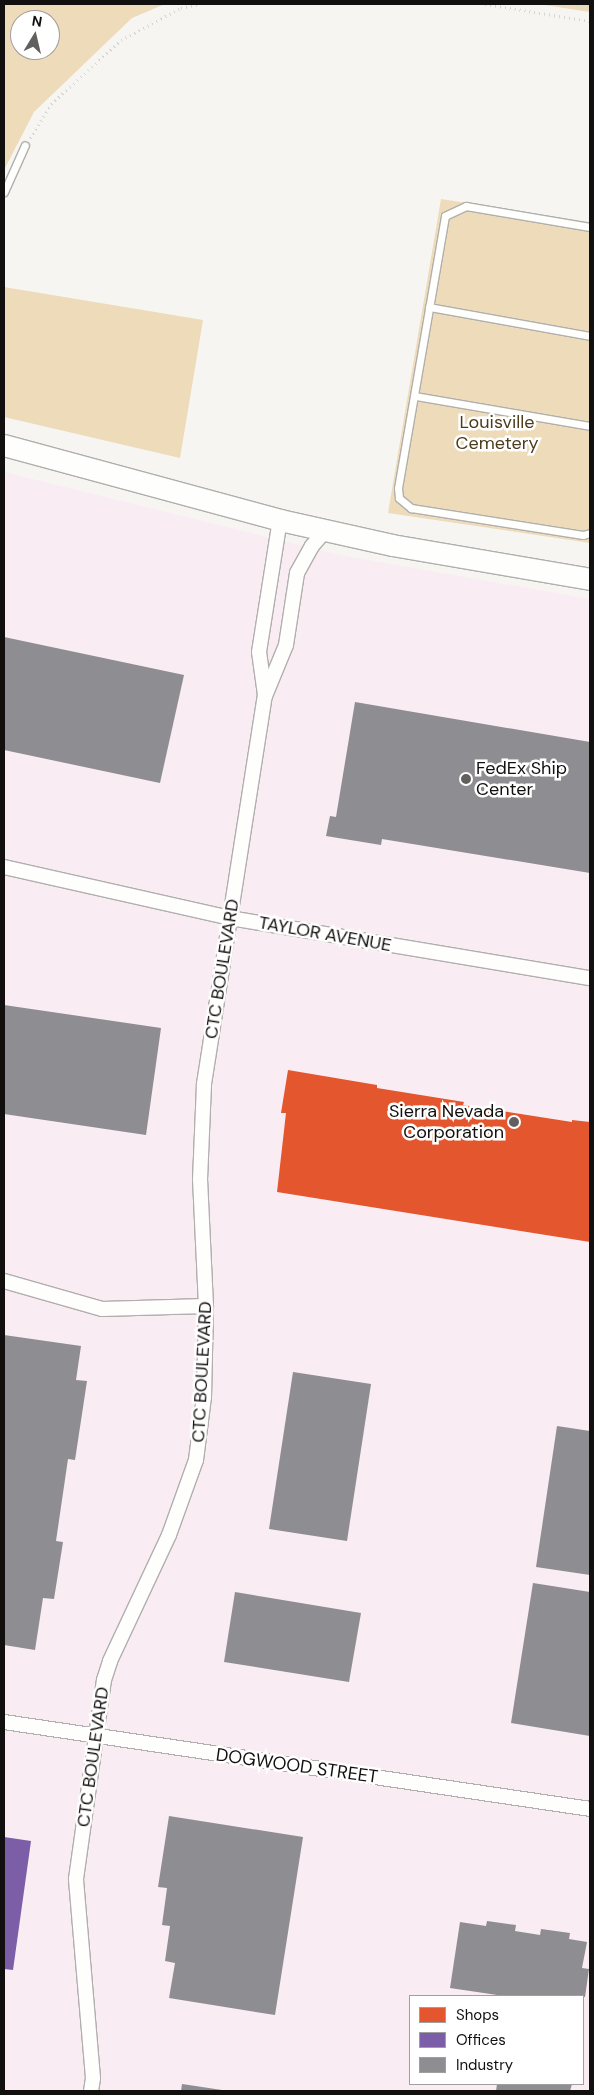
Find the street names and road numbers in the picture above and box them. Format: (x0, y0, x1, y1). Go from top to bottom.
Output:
street label: CTC BOULEVARD (200, 898, 244, 1040)
street label: TAYLOR AVENUE (257, 912, 393, 956)
street label: CTC BOULEVARD (188, 1301, 216, 1443)
street label: CTC BOULEVARD (72, 1686, 114, 1828)
street label: DOGWOOD STREET (215, 1744, 379, 1788)

